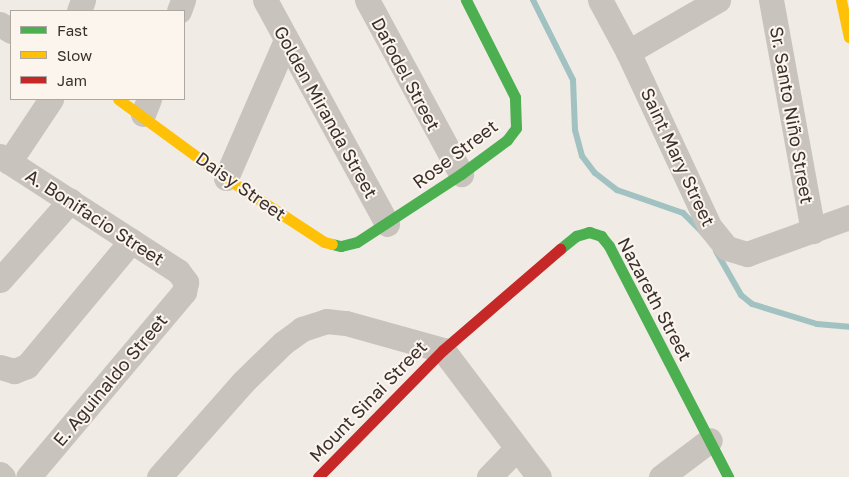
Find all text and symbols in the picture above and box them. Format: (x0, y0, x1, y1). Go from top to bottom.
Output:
legend (10, 10, 185, 100)
street label: Dafodel Street (367, 14, 445, 134)
text: Fast (57, 21, 88, 39)
street label: Golden Miranda Street (270, 22, 382, 202)
street label: Sr. Santo Niño Street (766, 25, 818, 205)
text: Slow (57, 46, 92, 64)
text: Jam (57, 71, 87, 89)
street label: Saint Mary Street (636, 84, 720, 230)
street label: Rose Street (408, 115, 502, 193)
street label: Daisy Street (192, 147, 290, 225)
street label: A. Bonifacio Street (22, 164, 168, 270)
street label: Nazareth Street (613, 234, 697, 364)
street label: E. Aguinaldo Street (48, 309, 172, 451)
street label: Mount Sinai Street (305, 336, 431, 466)

